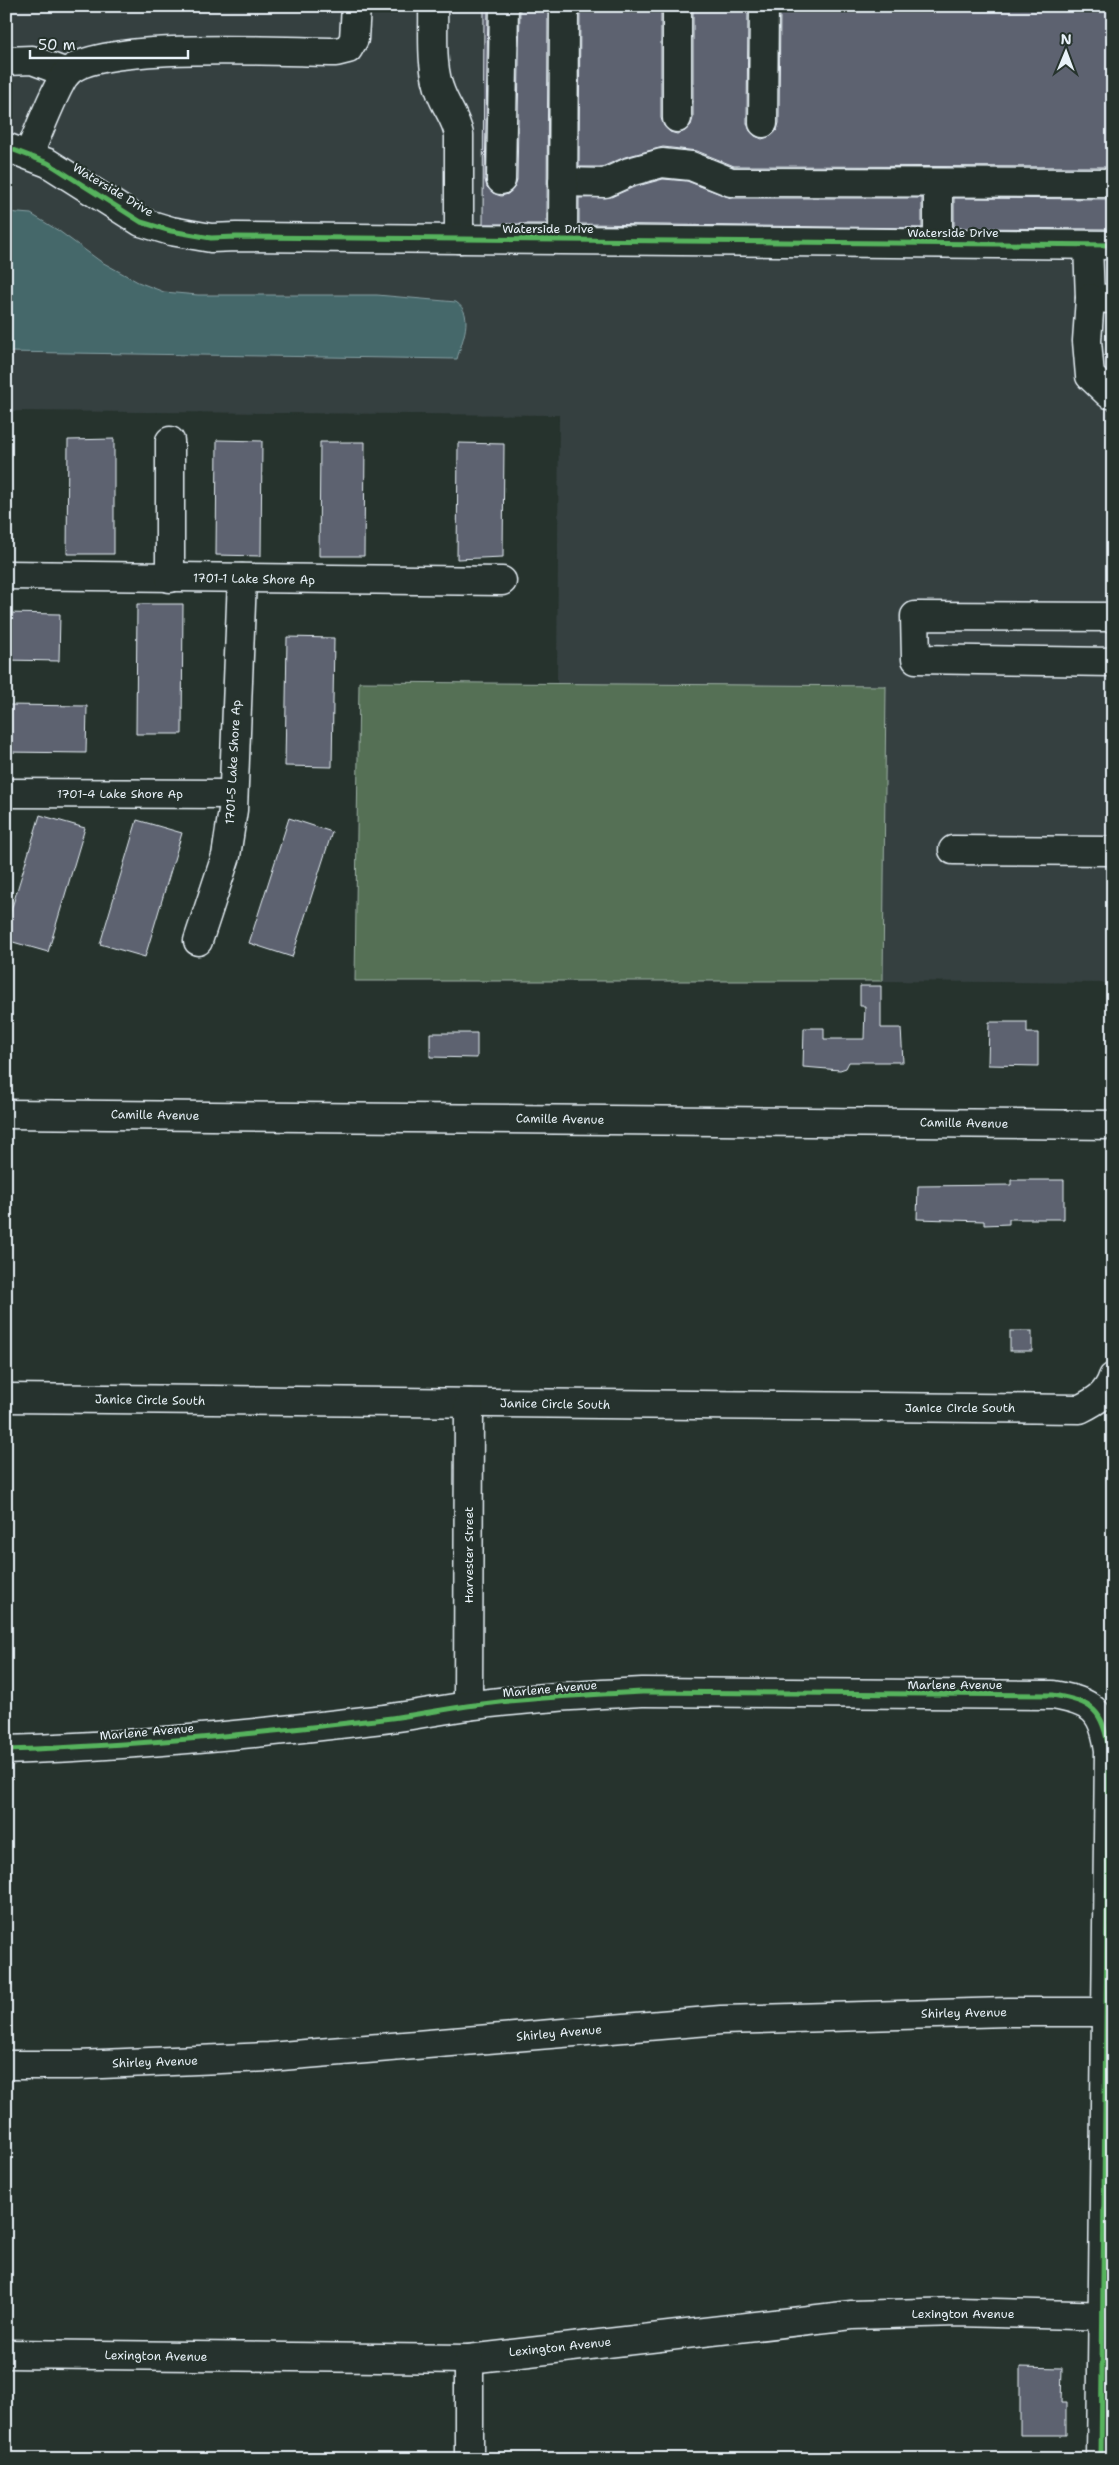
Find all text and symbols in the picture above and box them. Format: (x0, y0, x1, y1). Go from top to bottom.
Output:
scale bar (30, 28, 188, 60)
north arrow (1042, 28, 1092, 78)
text: N (1061, 30, 1072, 48)
text: 50 m (38, 35, 76, 55)
street label: Waterside Drive (70, 160, 157, 221)
street label: Waterside Drive (502, 221, 594, 237)
street label: Waterside Drive (907, 225, 999, 241)
street label: 1701-1 Lake Shore Ap (193, 570, 315, 588)
street label: 1701-5 Lake Shore Ap (222, 699, 244, 825)
street label: 1701-4 Lake Shore Ap (57, 786, 183, 802)
street label: Camille Avenue (111, 1106, 200, 1124)
street label: Camille Avenue (516, 1110, 605, 1128)
street label: Camille Avenue (920, 1114, 1009, 1132)
street label: Janice Circle South (95, 1391, 205, 1409)
street label: Janice Circle South (500, 1395, 610, 1413)
street label: Janice Circle South (905, 1400, 1015, 1416)
street label: Harvester Street (461, 1507, 477, 1603)
street label: Marlene Avenue (502, 1677, 598, 1701)
street label: Marlene Avenue (908, 1677, 1003, 1693)
street label: Marlene Avenue (99, 1720, 195, 1744)
street label: Shirley Avenue (921, 2004, 1007, 2022)
street label: Shirley Avenue (515, 2021, 603, 2045)
street label: Shirley Avenue (112, 2052, 198, 2071)
street label: Lexington Avenue (912, 2306, 1015, 2322)
street label: Lexington Avenue (508, 2334, 612, 2360)
street label: Lexington Avenue (104, 2347, 208, 2365)

